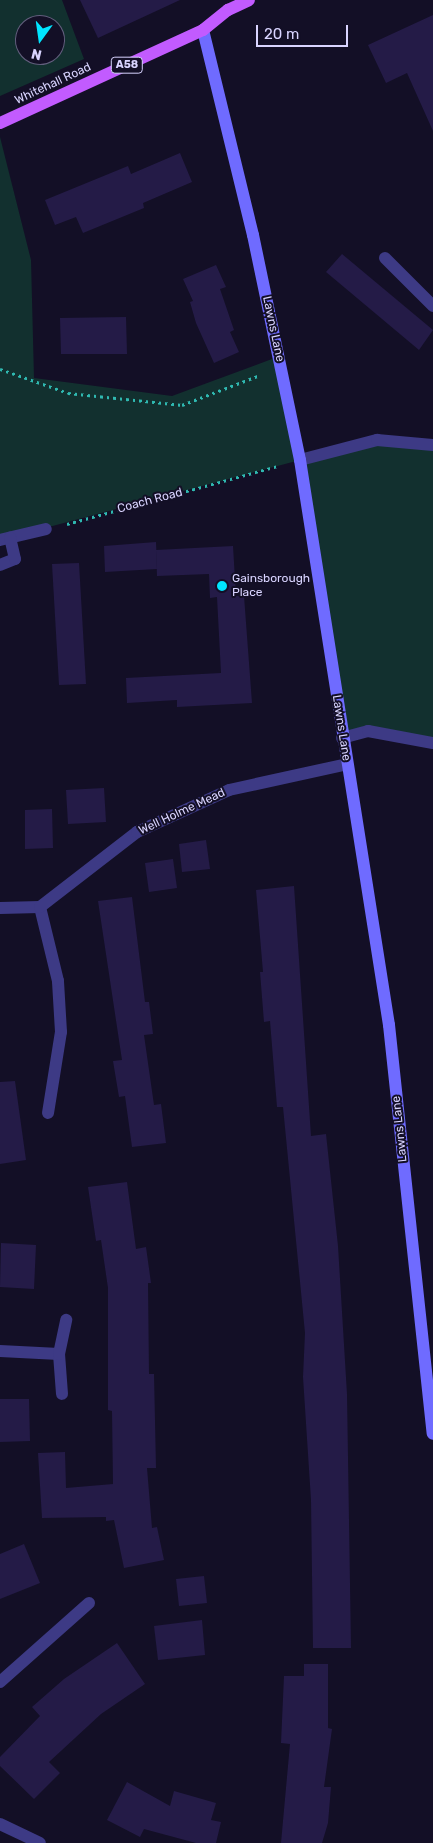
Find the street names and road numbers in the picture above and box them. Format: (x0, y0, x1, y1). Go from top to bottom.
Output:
road number: A58 (111, 56, 143, 74)
street label: Whitehall Road (13, 60, 93, 108)
street label: Lawns Lane (259, 295, 287, 363)
street label: Coach Road (116, 485, 184, 517)
street label: Lawns Lane (329, 694, 353, 762)
street label: Well Holme Mead (137, 786, 227, 838)
street label: Lawns Lane (389, 1095, 411, 1163)

